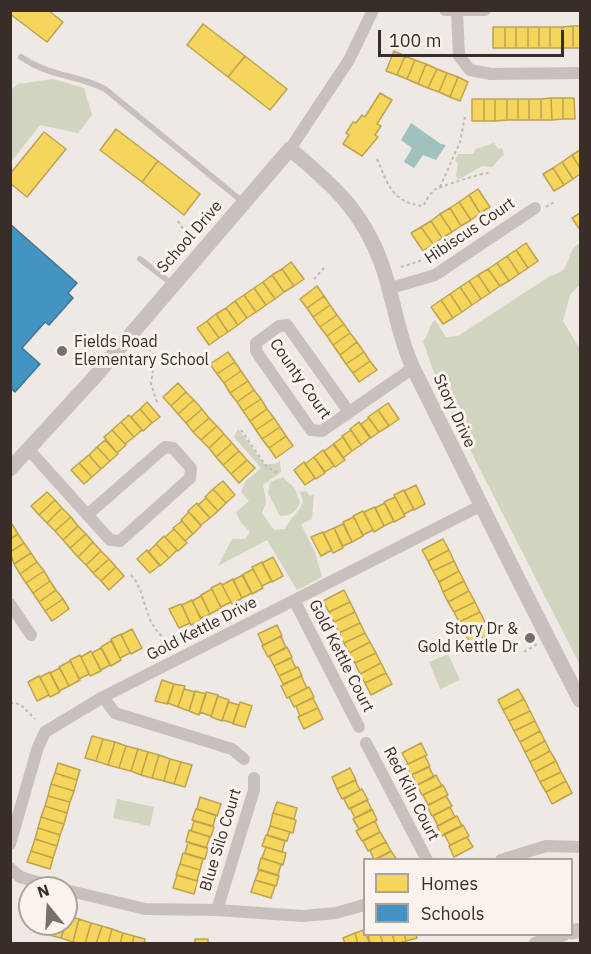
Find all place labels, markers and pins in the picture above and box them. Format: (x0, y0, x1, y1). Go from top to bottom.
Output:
place label: Fields Road Elementary School (74, 332, 209, 370)
marker: Fields Road Elementary School (55, 344, 69, 358)
place label: Story Dr & Gold Kettle Dr (417, 619, 518, 657)
marker: Story Dr & Gold Kettle Dr (523, 631, 537, 645)

